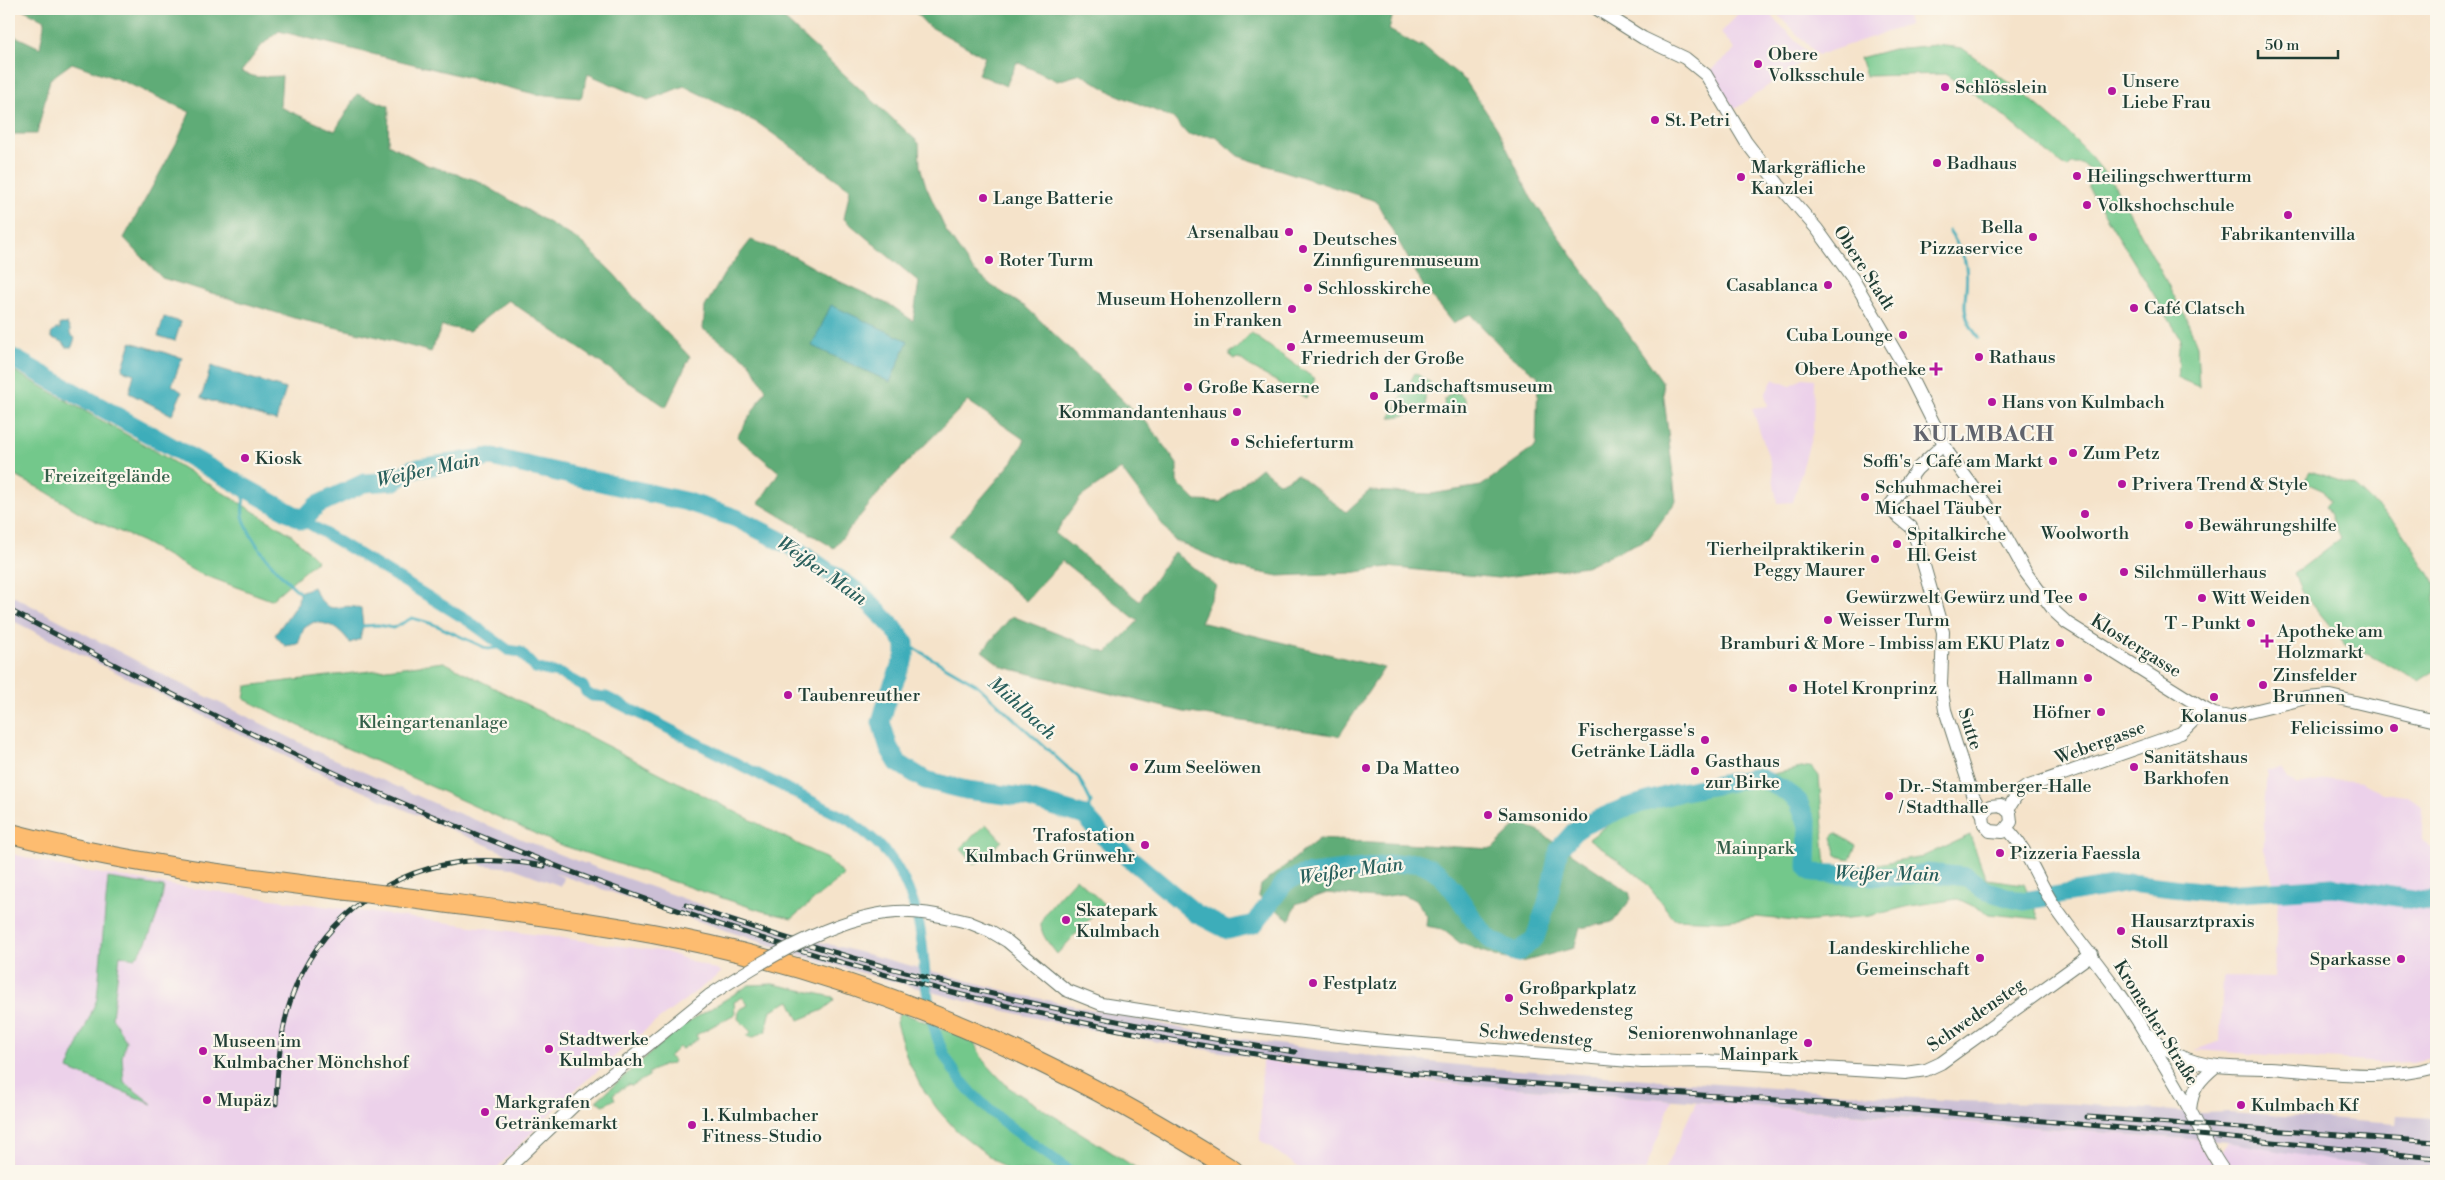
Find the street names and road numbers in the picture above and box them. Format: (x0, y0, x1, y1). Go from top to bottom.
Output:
street label: Obere Stadt (1828, 221, 1900, 315)
street label: Klostergasse (2086, 609, 2186, 683)
street label: Sutte (1953, 705, 1987, 753)
street label: Webergasse (2051, 716, 2148, 770)
street label: Kronacher Straße (2108, 956, 2204, 1090)
street label: Schwedensteg (1923, 972, 2030, 1057)
street label: Schwedensteg (1478, 1020, 1594, 1052)

